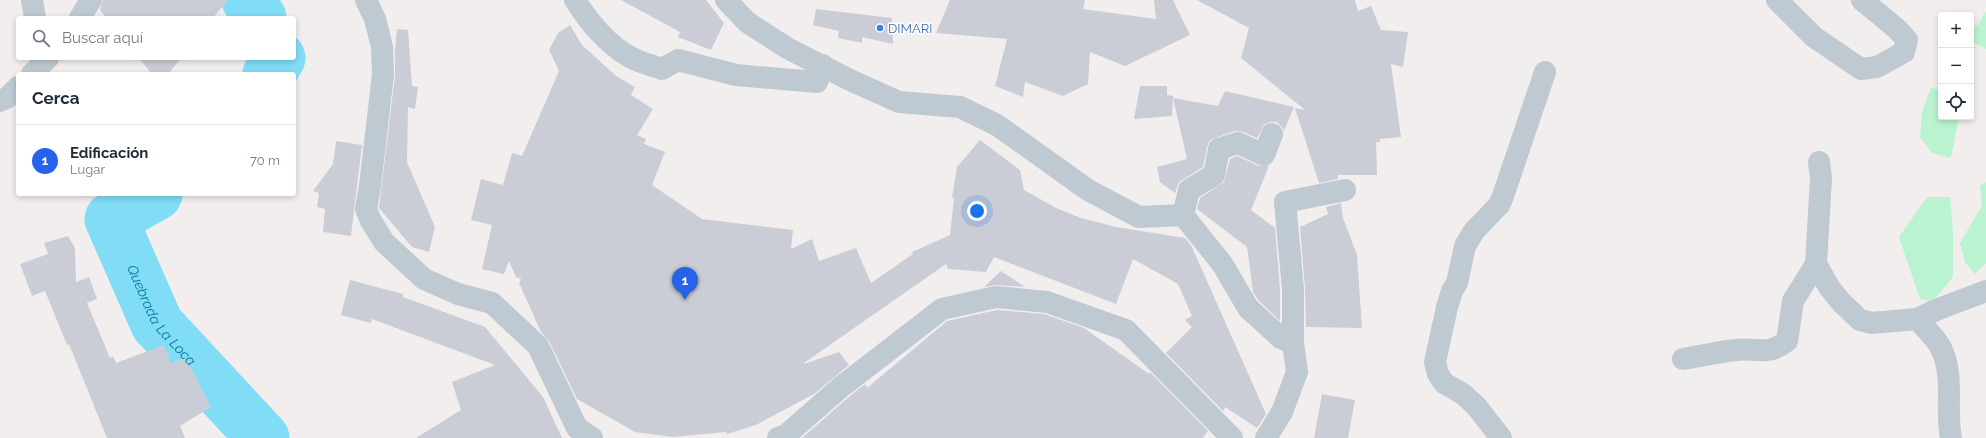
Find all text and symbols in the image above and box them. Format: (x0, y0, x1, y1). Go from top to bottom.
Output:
map controls (1938, 12, 1974, 120)
button: + (1938, 12, 1974, 48)
search box (16, 16, 296, 60)
place label: DIMARI (888, 21, 932, 36)
marker: DIMARI (875, 23, 885, 33)
icon: search (30, 27, 52, 49)
text: Buscar aquí (62, 29, 143, 47)
button: − (1938, 48, 1974, 84)
button: locate (1938, 84, 1974, 120)
text: Cerca (32, 88, 80, 108)
text: Edificación (70, 144, 148, 162)
text: 1 (42, 153, 48, 168)
text: 70 m (250, 153, 280, 168)
text: Lugar (70, 162, 105, 177)
your location (967, 201, 987, 221)
water label: Quebrada La Loca (124, 262, 199, 369)
pin: 1 (672, 267, 698, 300)

